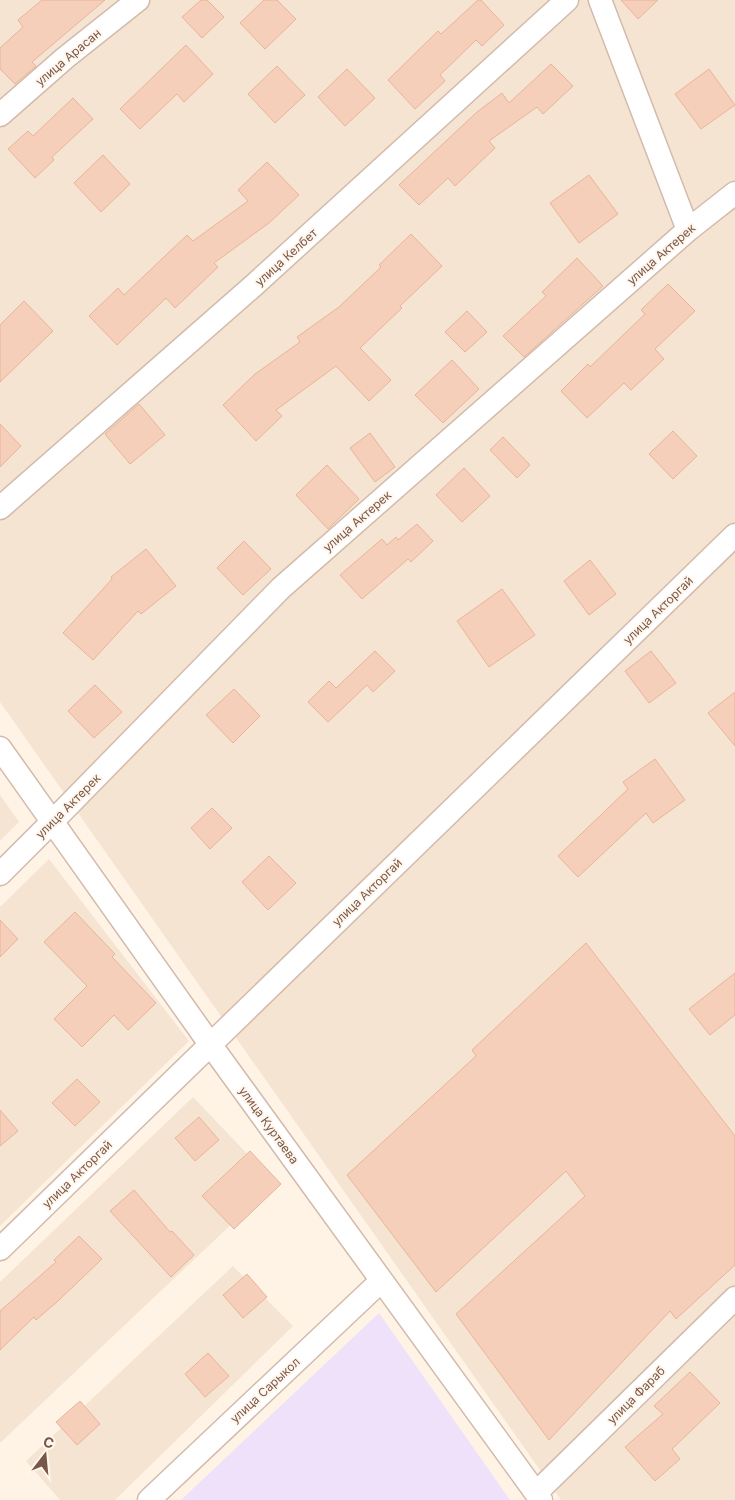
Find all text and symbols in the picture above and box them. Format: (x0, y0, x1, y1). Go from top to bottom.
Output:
street label: улица Арасан (32, 25, 104, 89)
street label: улица Актерек (624, 220, 699, 288)
street label: улица Келбет (252, 225, 321, 289)
street label: улица Актерек (320, 487, 395, 555)
street label: улица Акторгай (620, 573, 696, 647)
street label: улица Актерек (32, 770, 104, 842)
street label: улица Акторгай (329, 855, 405, 929)
street label: улица Куртаева (236, 1083, 302, 1167)
street label: улица Акторгай (39, 1137, 115, 1211)
street label: улица Сарыкол (227, 1354, 303, 1426)
street label: улица Фараб (604, 1363, 668, 1427)
north arrow (20, 1430, 70, 1480)
text: С (41, 1432, 56, 1452)

